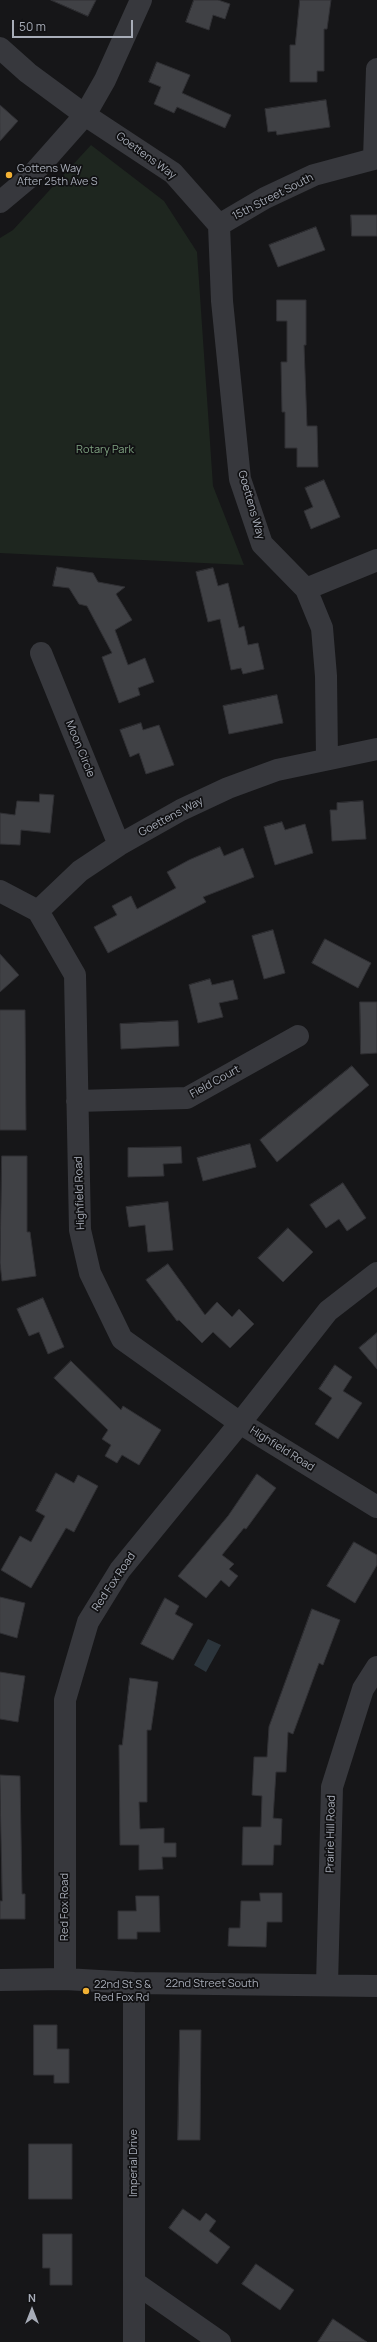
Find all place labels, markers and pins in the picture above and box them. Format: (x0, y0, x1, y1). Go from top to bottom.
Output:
place label: Gottens Way After 25th Ave S (17, 162, 97, 188)
marker: Gottens Way After 25th Ave S (4, 170, 14, 180)
place label: 22nd St S & Red Fox Rd (94, 1978, 151, 2004)
marker: 22nd St S & Red Fox Rd (81, 1986, 91, 1996)

